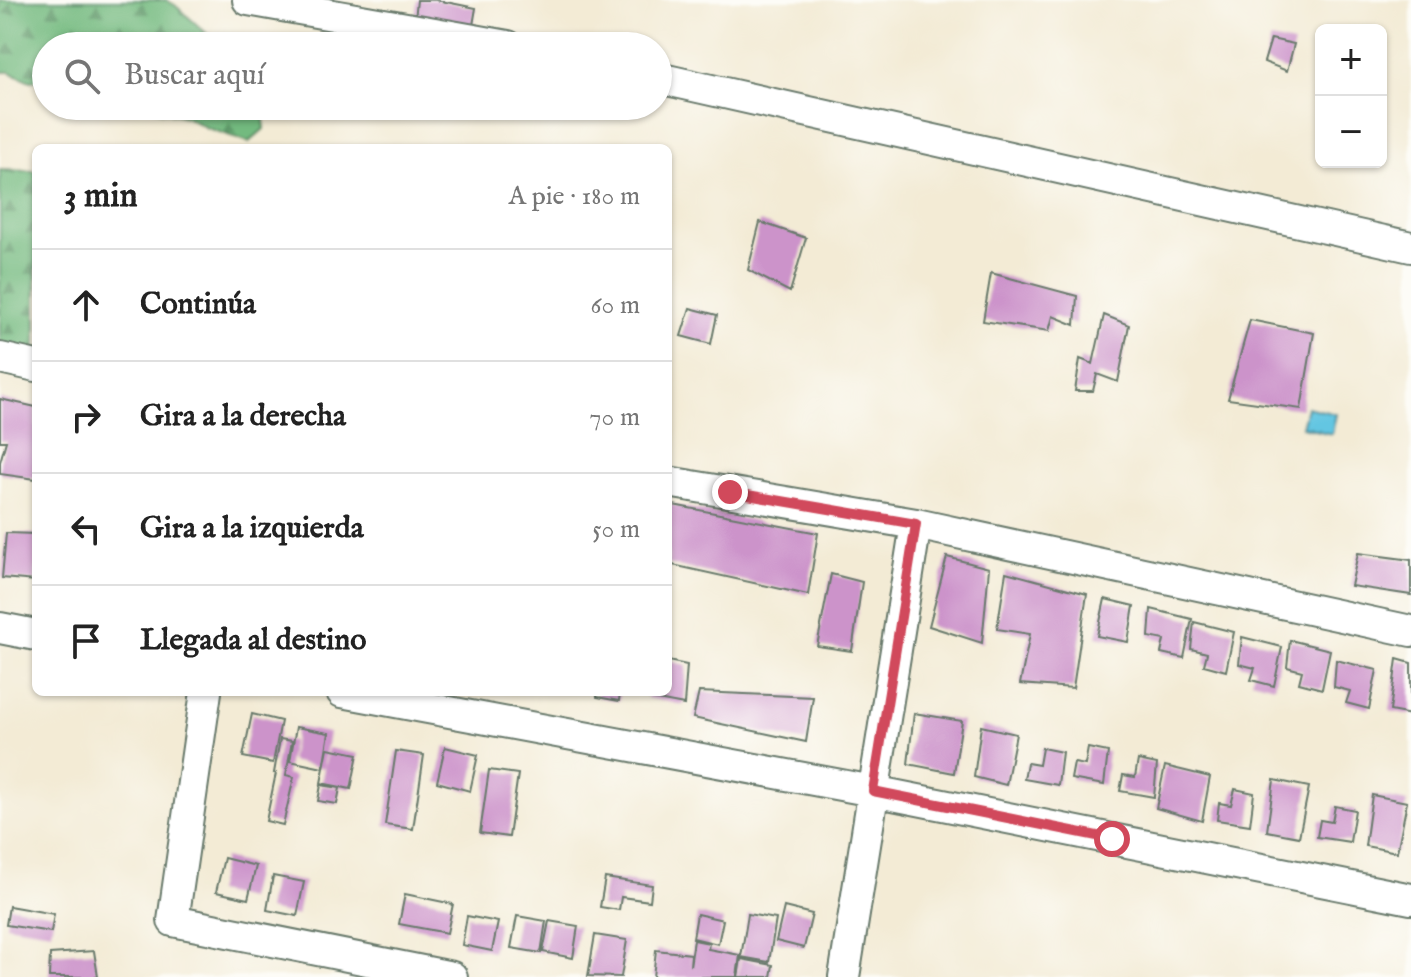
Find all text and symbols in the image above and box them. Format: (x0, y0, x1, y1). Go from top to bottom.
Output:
map controls (1315, 24, 1387, 168)
button: + (1315, 24, 1387, 96)
search box (32, 32, 672, 120)
icon: search (60, 54, 104, 98)
text: Buscar aquí (124, 57, 265, 95)
button: − (1315, 96, 1387, 168)
text: 3 min (64, 175, 138, 218)
text: A pie · 180 m (508, 180, 640, 213)
icon: ahead (64, 283, 108, 327)
text: Continúa (140, 286, 256, 324)
text: 60 m (591, 289, 640, 322)
icon: right (64, 395, 108, 439)
text: Gira a la derecha (140, 398, 346, 436)
text: 70 m (589, 401, 640, 434)
route end (712, 474, 748, 510)
icon: left (64, 507, 108, 551)
text: Gira a la izquierda (140, 510, 364, 548)
text: 50 m (592, 513, 640, 546)
icon: arrive (64, 619, 108, 663)
text: Llegada al destino (140, 622, 366, 660)
route start (1094, 821, 1130, 857)

